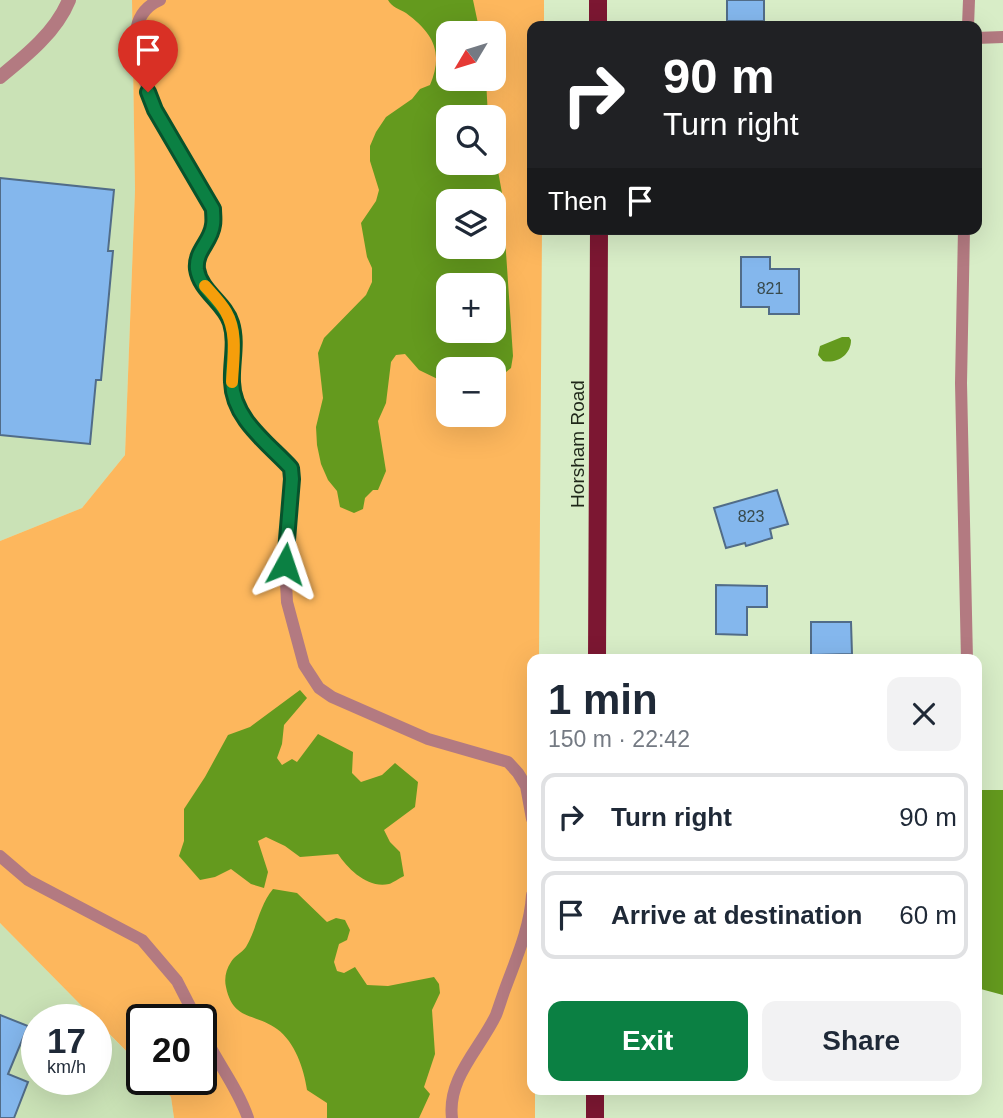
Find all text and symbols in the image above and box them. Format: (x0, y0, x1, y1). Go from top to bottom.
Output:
pin (118, 20, 178, 92)
north arrow (436, 21, 506, 91)
map controls (436, 21, 506, 427)
icon: arrive (129, 31, 167, 69)
icon: right (548, 49, 639, 140)
text: 90 m (663, 49, 775, 103)
button: search (436, 105, 506, 175)
text: Turn right (663, 106, 799, 142)
icon: arrive (621, 182, 659, 220)
text: Then (548, 186, 607, 216)
button: layers (436, 189, 506, 259)
button: + (436, 273, 506, 343)
house number: 821 (757, 280, 783, 297)
button: − (436, 357, 506, 427)
street label: Horsham Road (567, 380, 588, 508)
house number: 823 (738, 508, 764, 525)
position arrow (248, 527, 322, 601)
text: 1 min (548, 676, 658, 723)
button: close (887, 677, 961, 751)
text: 150 m · 22:42 (548, 726, 690, 752)
icon: right (552, 798, 590, 836)
text: Turn right (611, 802, 732, 832)
text: 90 m (899, 802, 957, 832)
icon: arrive (552, 896, 590, 934)
text: Arrive at destination (611, 900, 862, 930)
text: 60 m (899, 900, 957, 930)
button: Exit (548, 1001, 748, 1081)
button: Share (762, 1001, 961, 1081)
speed limit sign: 20 (126, 1004, 217, 1095)
text: 17 (47, 1021, 86, 1060)
text: km/h (47, 1057, 86, 1077)

